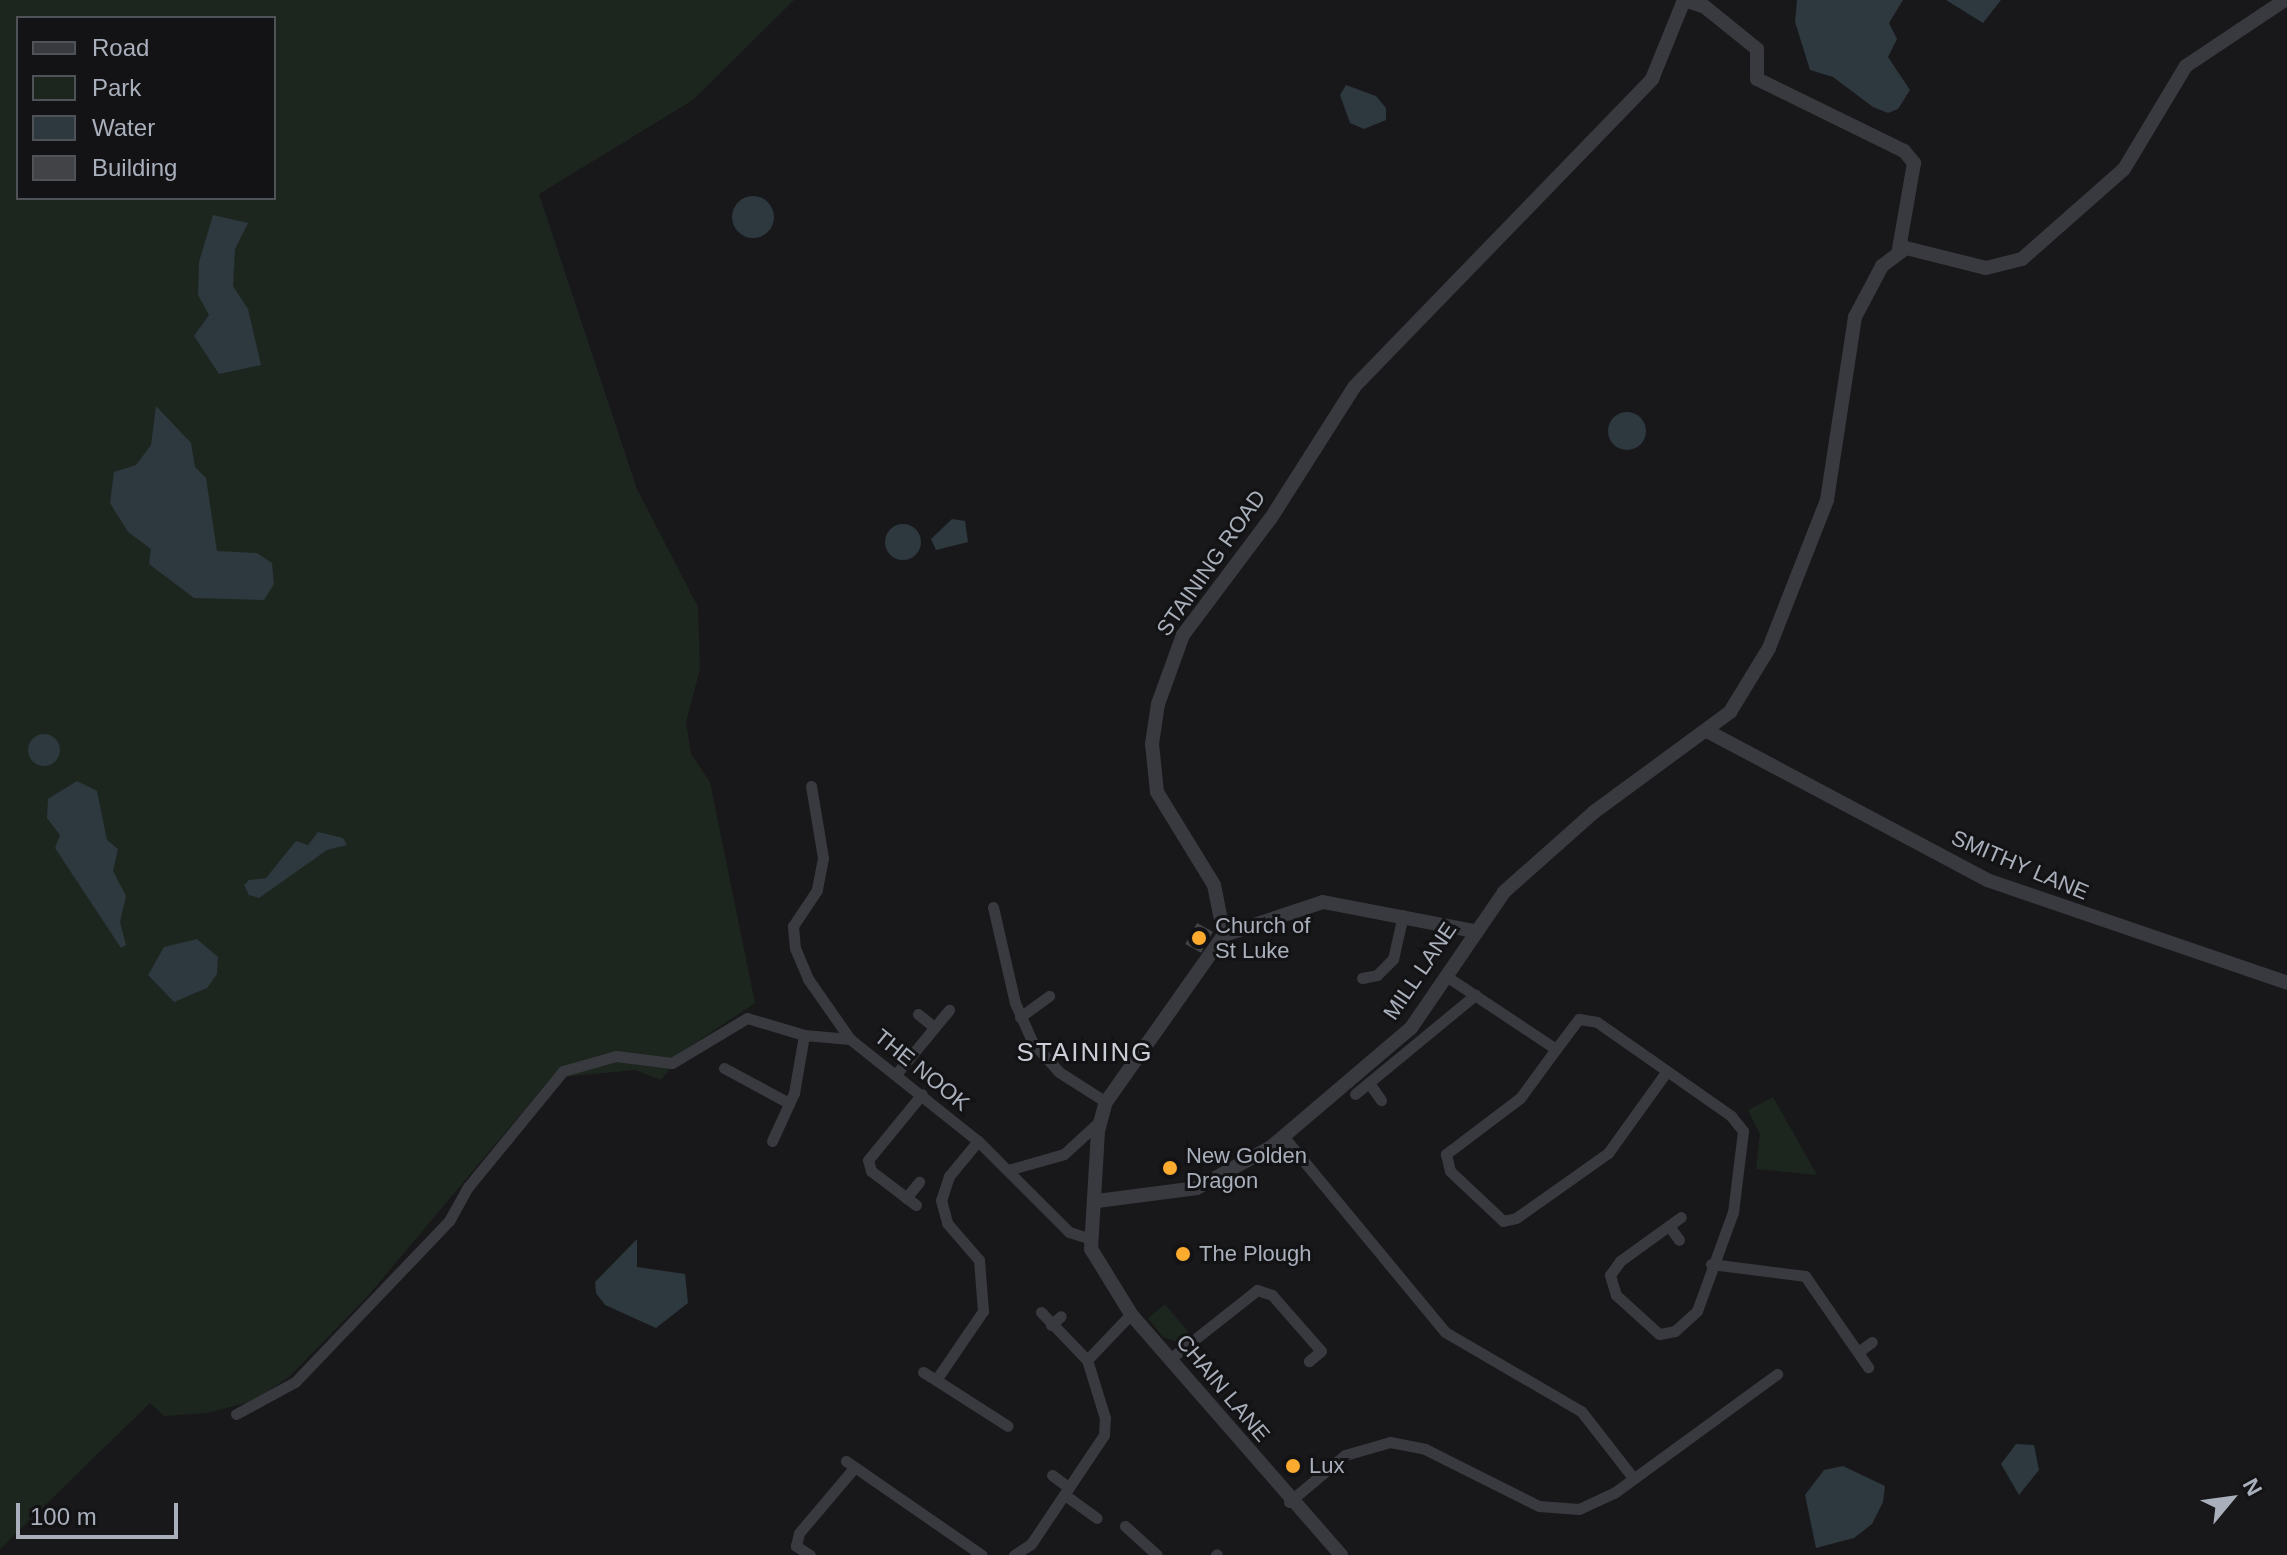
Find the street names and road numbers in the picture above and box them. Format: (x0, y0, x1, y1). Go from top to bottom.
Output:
street label: STAINING ROAD (1151, 485, 1271, 641)
street label: SMITHY LANE (1947, 824, 2093, 906)
street label: MILL LANE (1378, 917, 1462, 1025)
street label: THE NOOK (869, 1024, 975, 1116)
street label: CHAIN LANE (1170, 1329, 1276, 1447)

